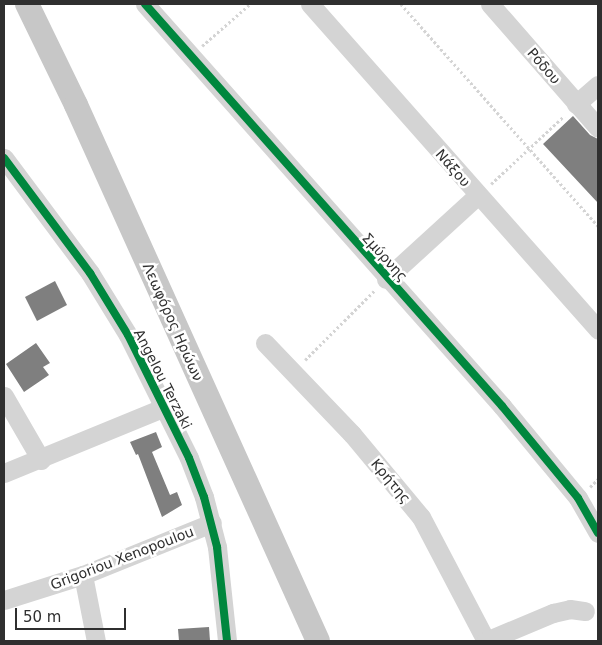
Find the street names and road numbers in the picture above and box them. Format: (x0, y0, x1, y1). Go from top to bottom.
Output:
street label: Ρόδου (524, 45, 564, 87)
street label: Νάξου (432, 146, 474, 190)
street label: Σμύρνης (359, 229, 411, 285)
street label: Λεωφόρος Ηρώων (139, 260, 207, 384)
street label: Angelou Terzaki (131, 326, 195, 432)
street label: Κρήτης (368, 456, 414, 506)
street label: Grigoriou Xenopoulou (48, 523, 196, 593)

